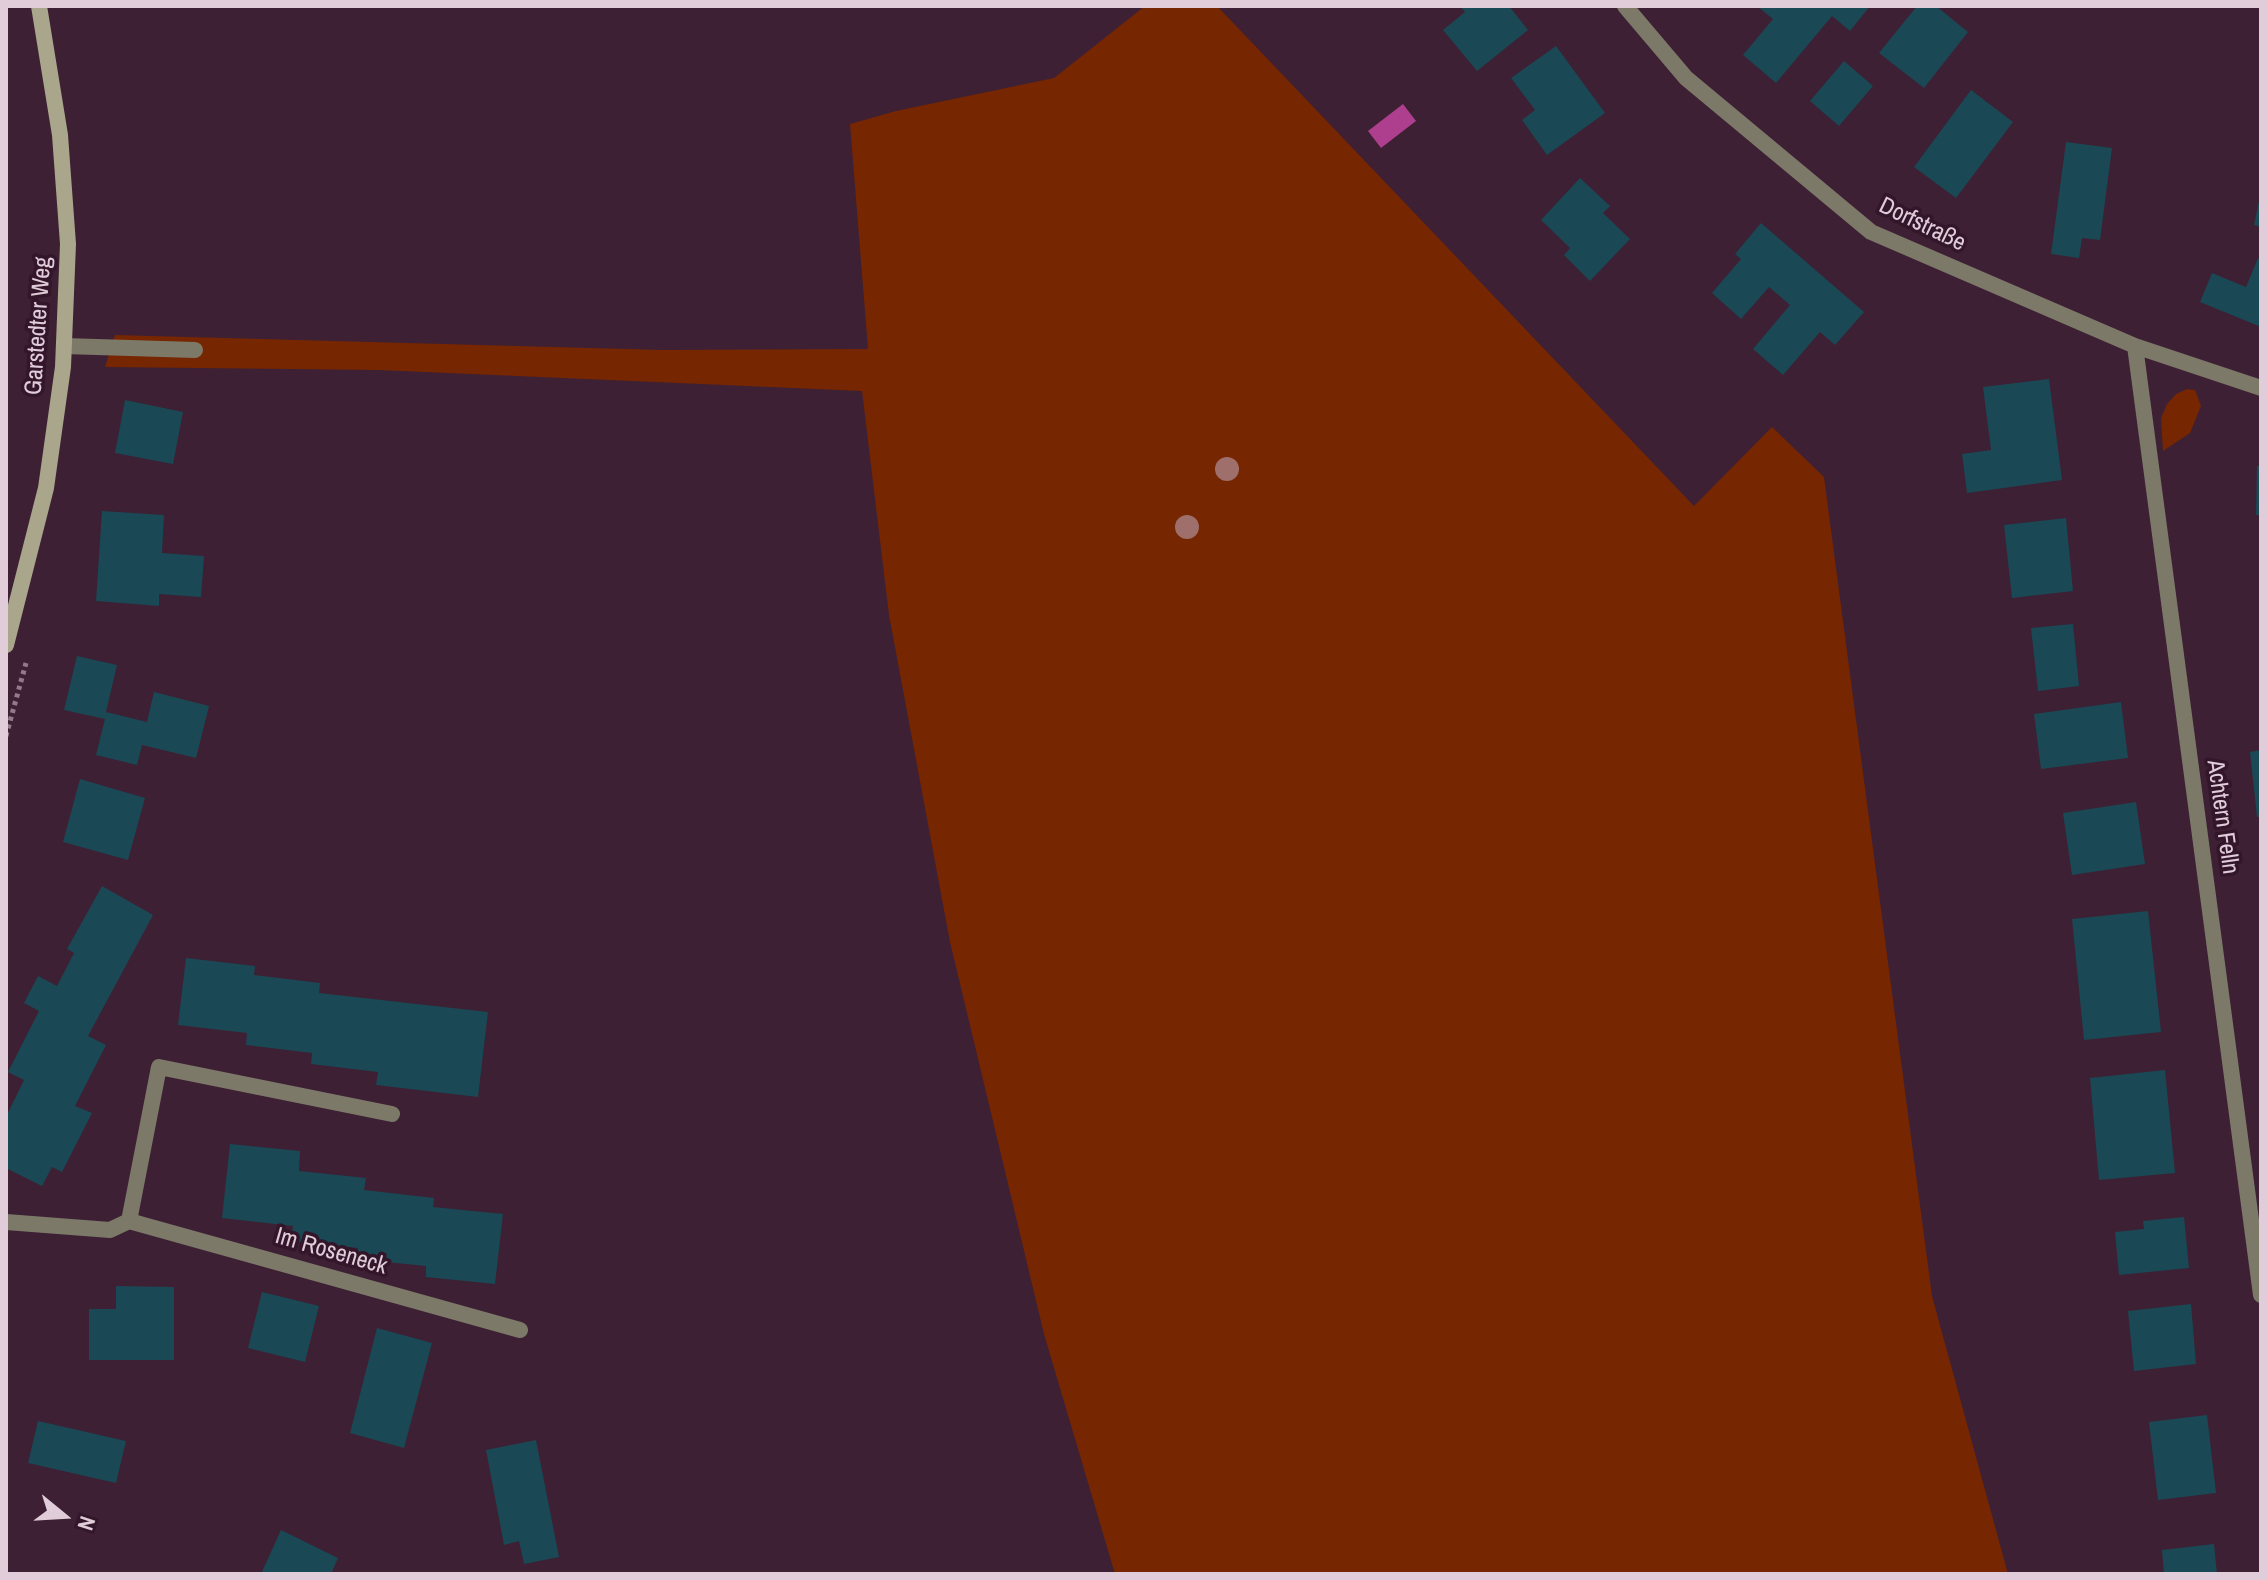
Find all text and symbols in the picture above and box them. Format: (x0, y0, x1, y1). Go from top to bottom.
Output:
street label: Dorfstraße (1874, 192, 1970, 258)
street label: Garstedter Weg (20, 256, 58, 396)
street label: Achtern Felln (2200, 758, 2244, 876)
street label: Im Roseneck (272, 1222, 390, 1282)
north arrow (24, 1476, 104, 1556)
text: N (71, 1513, 103, 1534)

